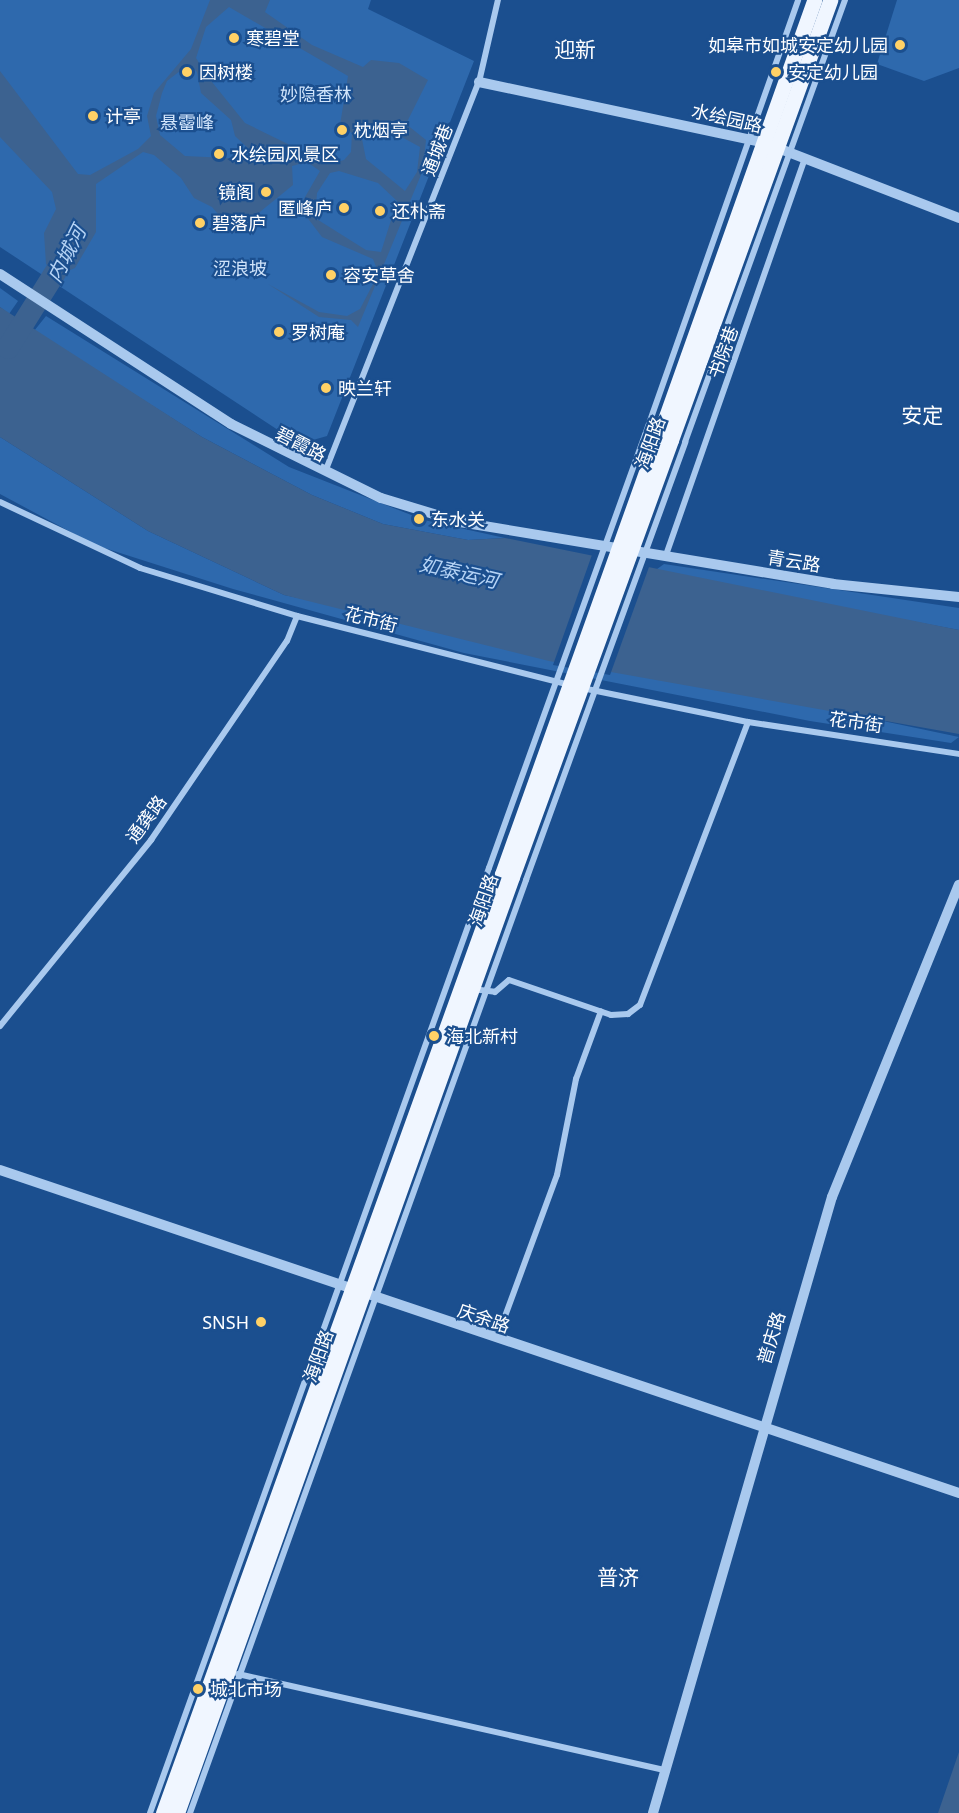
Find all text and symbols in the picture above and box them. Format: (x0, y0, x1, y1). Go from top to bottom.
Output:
place label: 寒碧堂 (246, 27, 300, 49)
marker: 寒碧堂 (227, 31, 241, 45)
place label: 如皋市如城安定幼儿园 (708, 34, 888, 56)
district label: 迎新 (554, 36, 596, 62)
marker: 如皋市如城安定幼儿园 (893, 38, 907, 52)
place label: 因树楼 (199, 61, 253, 83)
place label: 安定幼儿园 (788, 61, 878, 83)
marker: 因树楼 (180, 65, 194, 79)
marker: 安定幼儿园 (769, 65, 783, 79)
park label: 妙隐香林 (280, 83, 352, 105)
street label: 水绘园路 (689, 99, 765, 137)
place label: 计亭 (105, 105, 141, 127)
marker: 计亭 (86, 109, 100, 123)
park label: 悬霤峰 (160, 111, 214, 133)
place label: 枕烟亭 (354, 119, 408, 141)
street label: 通城巷 (417, 121, 457, 179)
marker: 枕烟亭 (335, 123, 349, 137)
place label: 水绘园风景区 (231, 143, 339, 165)
marker: 水绘园风景区 (212, 147, 226, 161)
place label: 镜阁 (218, 181, 254, 203)
marker: 镜阁 (259, 185, 273, 199)
place label: 匿峰庐 (278, 197, 332, 219)
place label: 还朴斋 (392, 200, 446, 222)
marker: 匿峰庐 (337, 201, 351, 215)
marker: 还朴斋 (373, 204, 387, 218)
place label: 碧落庐 (212, 212, 266, 234)
marker: 碧落庐 (193, 216, 207, 230)
water label: 内城河 (42, 222, 90, 286)
park label: 涩浪坡 (213, 257, 267, 279)
place label: 容安草舍 (343, 264, 415, 286)
marker: 容安草舍 (324, 268, 338, 282)
place label: 罗树庵 (291, 321, 345, 343)
street label: 书院巷 (704, 323, 742, 381)
marker: 罗树庵 (272, 325, 286, 339)
place label: 映兰轩 (338, 377, 392, 399)
marker: 映兰轩 (319, 381, 333, 395)
district label: 安定 (901, 402, 943, 428)
street label: 海阳路 (631, 414, 669, 472)
street label: 碧霞路 (272, 422, 330, 466)
place label: 东水关 (431, 508, 485, 530)
marker: 东水关 (412, 512, 426, 526)
street label: 青云路 (766, 546, 822, 576)
water label: 如泰运河 (417, 551, 501, 593)
street label: 花市街 (342, 602, 400, 636)
street label: 花市街 (828, 708, 884, 736)
street label: 通龚路 (121, 791, 171, 847)
street label: 海阳路 (464, 871, 502, 929)
place label: 海北新村 (446, 1025, 518, 1047)
marker: 海北新村 (427, 1029, 441, 1043)
street label: 庆余路 (455, 1299, 513, 1337)
street label: 普庆路 (753, 1309, 789, 1367)
place label: SNSH (202, 1311, 249, 1333)
marker: SNSH (254, 1315, 268, 1329)
street label: 海阳路 (299, 1327, 337, 1385)
district label: 普济 (597, 1564, 639, 1590)
place label: 城北市场 (210, 1678, 282, 1700)
marker: 城北市场 (191, 1682, 205, 1696)

